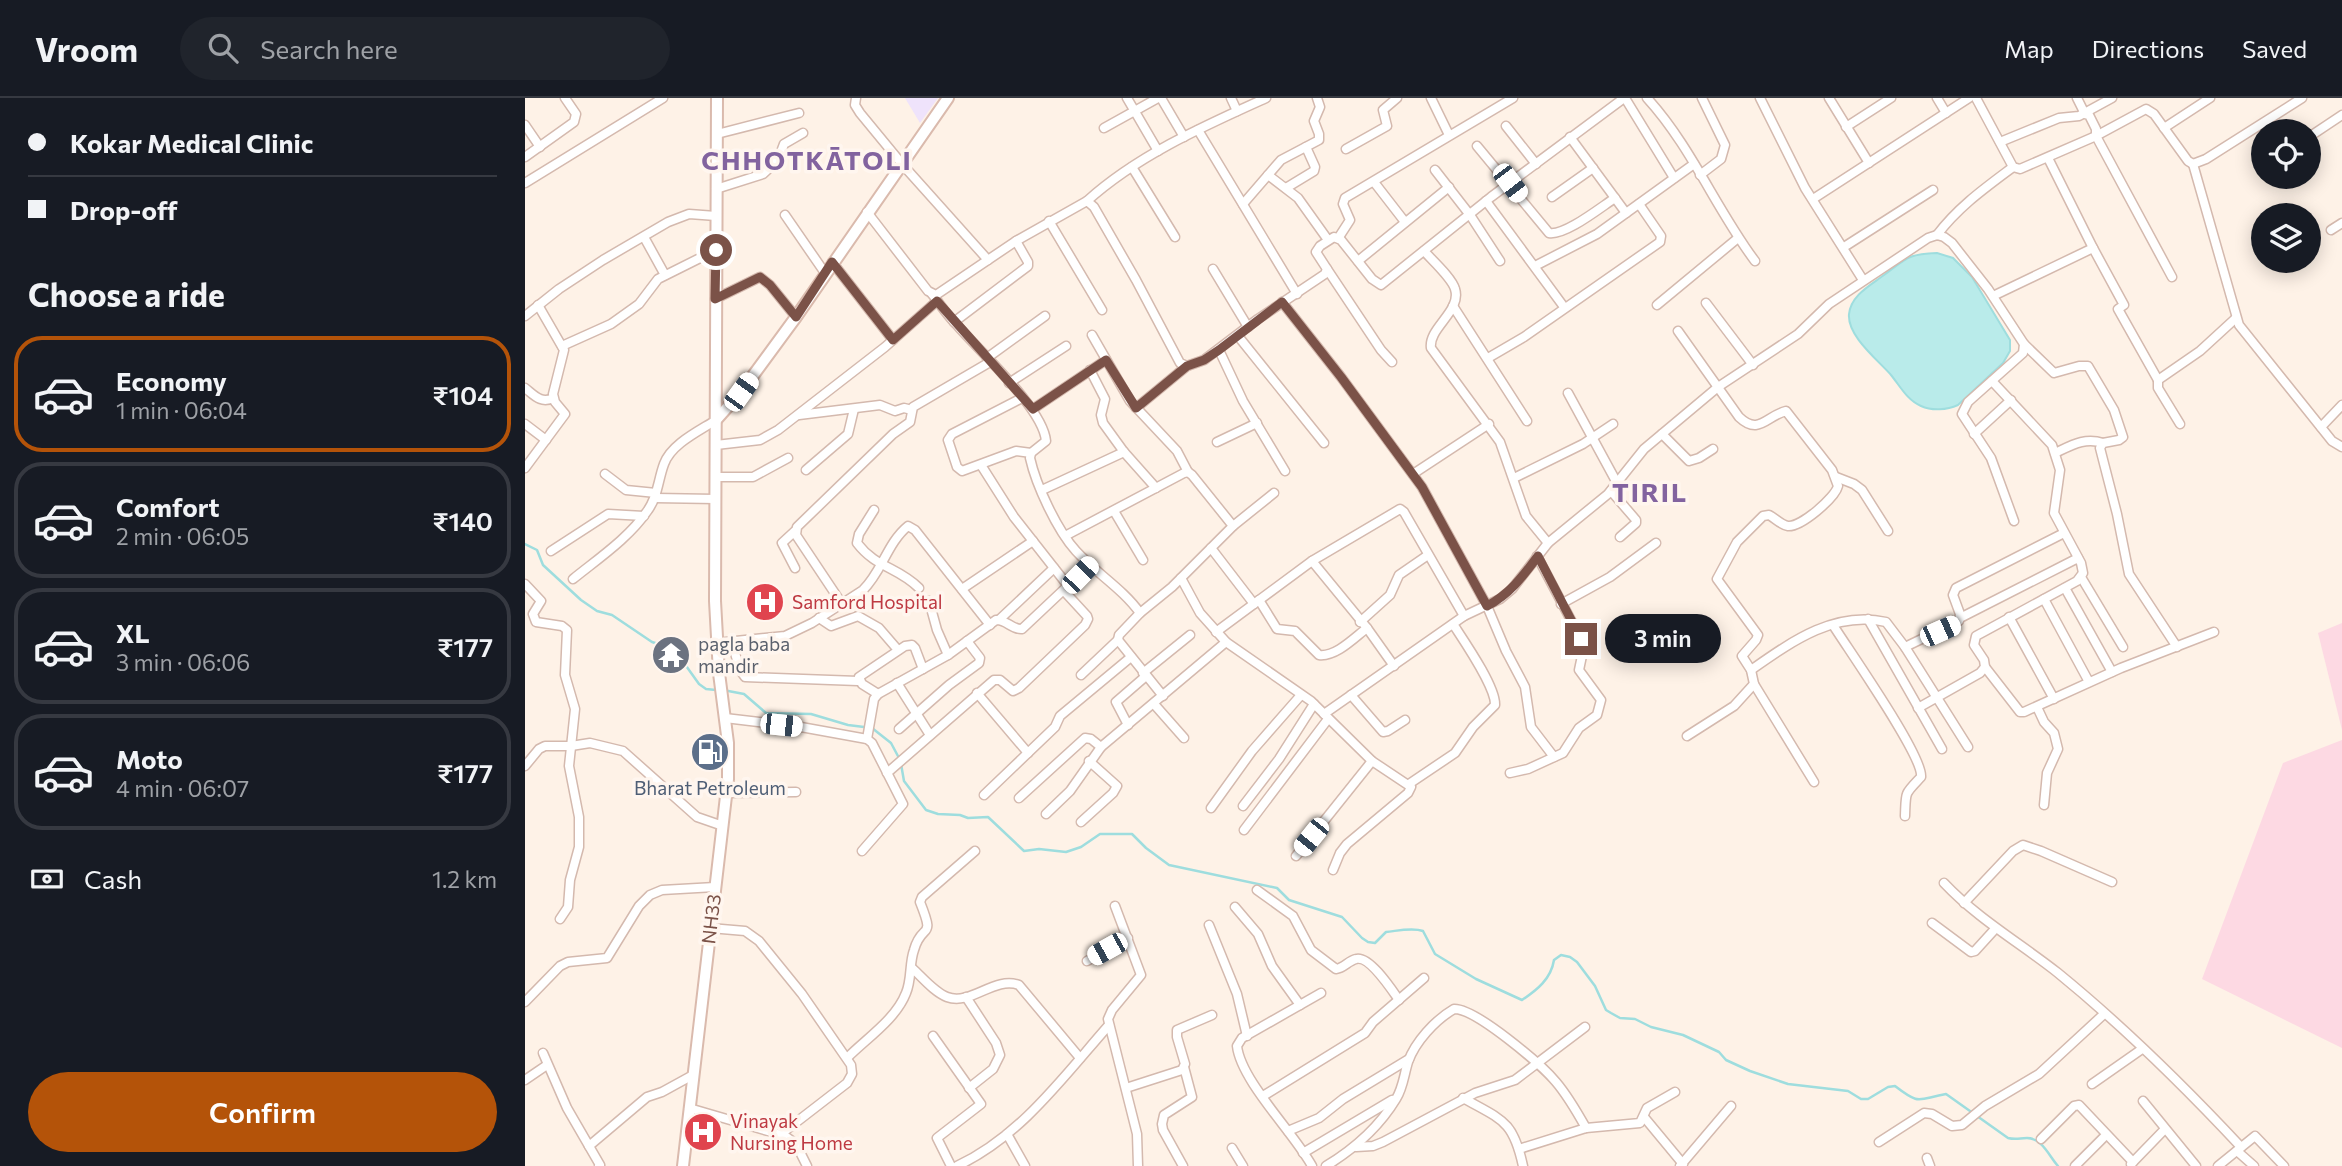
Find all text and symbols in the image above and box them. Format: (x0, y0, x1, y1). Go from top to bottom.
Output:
search box (180, 17, 670, 80)
text: Vroom (35, 28, 138, 69)
icon: search (204, 29, 242, 67)
text: Search here (260, 33, 398, 64)
text: Map (2004, 34, 2054, 63)
text: Directions (2092, 34, 2204, 63)
text: Saved (2242, 34, 2307, 63)
map controls (2251, 119, 2321, 273)
button: locate (2251, 119, 2321, 189)
text: Kokar Medical Clinic (70, 127, 313, 158)
district label: CHHOTKĀTOLI (701, 144, 913, 175)
car (1489, 160, 1532, 206)
text: Drop-off (70, 194, 177, 225)
button: layers (2251, 203, 2321, 273)
route start (700, 234, 732, 266)
text: Choose a ride (28, 274, 225, 314)
icon: car (32, 363, 95, 426)
text: Economy (116, 365, 227, 396)
car (721, 369, 762, 415)
text: ₹104 (433, 379, 493, 410)
text: 1 min · 06:04 (116, 396, 247, 424)
district label: TIRIL (1612, 476, 1688, 507)
icon: car (32, 489, 95, 552)
text: Comfort (116, 491, 219, 522)
text: ₹140 (433, 505, 493, 536)
text: 2 min · 06:05 (116, 522, 249, 550)
car (1058, 553, 1103, 597)
hospital icon: Samford Hospital (744, 581, 786, 623)
place label: Samford Hospital (792, 590, 943, 613)
car (1917, 613, 1964, 649)
callout: 3 min (1605, 614, 1721, 664)
icon: car (32, 615, 95, 678)
text: XL (116, 617, 150, 648)
route end (1565, 623, 1597, 655)
text: 3 min (1634, 624, 1692, 652)
text: ₹177 (437, 631, 493, 662)
place label: pagla baba mandir (698, 632, 790, 677)
temple icon: pagla baba mandir (650, 634, 692, 676)
text: 3 min · 06:06 (116, 648, 250, 676)
car (760, 712, 803, 738)
fuel station icon: Bharat Petroleum (689, 731, 731, 773)
icon: car (32, 741, 95, 804)
text: Moto (116, 743, 183, 774)
text: ₹177 (437, 757, 493, 788)
text: 4 min · 06:07 (116, 774, 249, 802)
place label: Bharat Petroleum (634, 776, 786, 799)
car (1290, 814, 1333, 860)
icon: cash (28, 860, 66, 898)
text: Cash (84, 863, 142, 894)
text: 1.2 km (432, 865, 497, 893)
street label: NH33 (696, 893, 725, 945)
car (1084, 930, 1131, 968)
button: Confirm (28, 1072, 497, 1152)
place label: Vinayak Nursing Home (730, 1109, 853, 1154)
hospital icon: Vinayak Nursing Home (682, 1111, 724, 1153)

